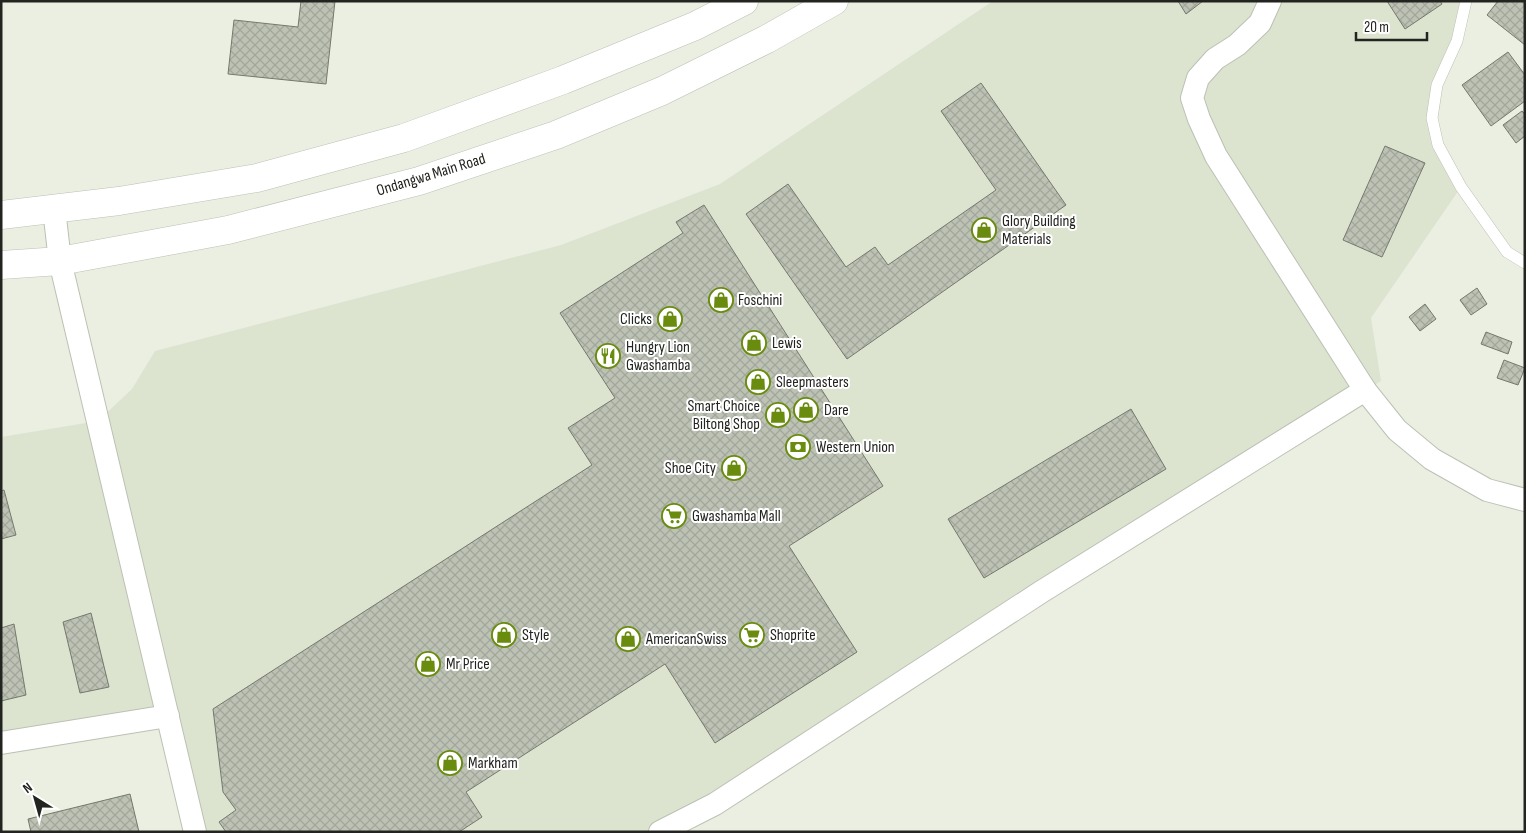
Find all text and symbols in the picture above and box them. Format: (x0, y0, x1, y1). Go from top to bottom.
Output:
scale bar (1356, 10, 1427, 42)
text: 20 m (1364, 18, 1389, 37)
street label: Ondangwa Main Road (374, 149, 488, 201)
place label: Glory Building Materials (1002, 212, 1076, 249)
shop icon: Glory Building Materials (971, 217, 997, 243)
shop icon: Foschini (708, 287, 734, 313)
place label: Foschini (738, 291, 782, 310)
shop icon: Clicks (657, 306, 683, 332)
place label: Clicks (620, 310, 652, 329)
shop icon: Lewis (741, 330, 767, 356)
place label: Lewis (772, 334, 802, 353)
place label: Hungry Lion Gwashamba (626, 338, 691, 375)
restaurant icon: Hungry Lion Gwashamba (595, 343, 621, 369)
shop icon: Sleepmasters (745, 369, 771, 395)
place label: Sleepmasters (776, 373, 849, 392)
place label: Smart Choice Biltong Shop (688, 397, 760, 434)
shop icon: Dare (793, 397, 819, 423)
place label: Dare (824, 401, 849, 420)
shop icon: Smart Choice Biltong Shop (765, 402, 791, 428)
bank icon: Western Union (785, 434, 811, 460)
place label: Western Union (816, 438, 895, 457)
shop icon: Shoe City (721, 455, 747, 481)
place label: Shoe City (665, 459, 716, 478)
supermarket icon: Gwashamba Mall (661, 503, 687, 529)
place label: Gwashamba Mall (692, 507, 781, 526)
shop icon: Style (491, 622, 517, 648)
supermarket icon: Shoprite (739, 622, 765, 648)
place label: Style (522, 626, 549, 645)
shop icon: AmericanSwiss (615, 626, 641, 652)
place label: Shoprite (770, 626, 816, 645)
place label: AmericanSwiss (645, 630, 727, 649)
shop icon: Mr Price (415, 651, 441, 677)
place label: Mr Price (446, 655, 490, 674)
shop icon: Markham (437, 750, 463, 776)
place label: Markham (468, 754, 518, 773)
north arrow (10, 773, 60, 823)
text: N (19, 779, 36, 797)

